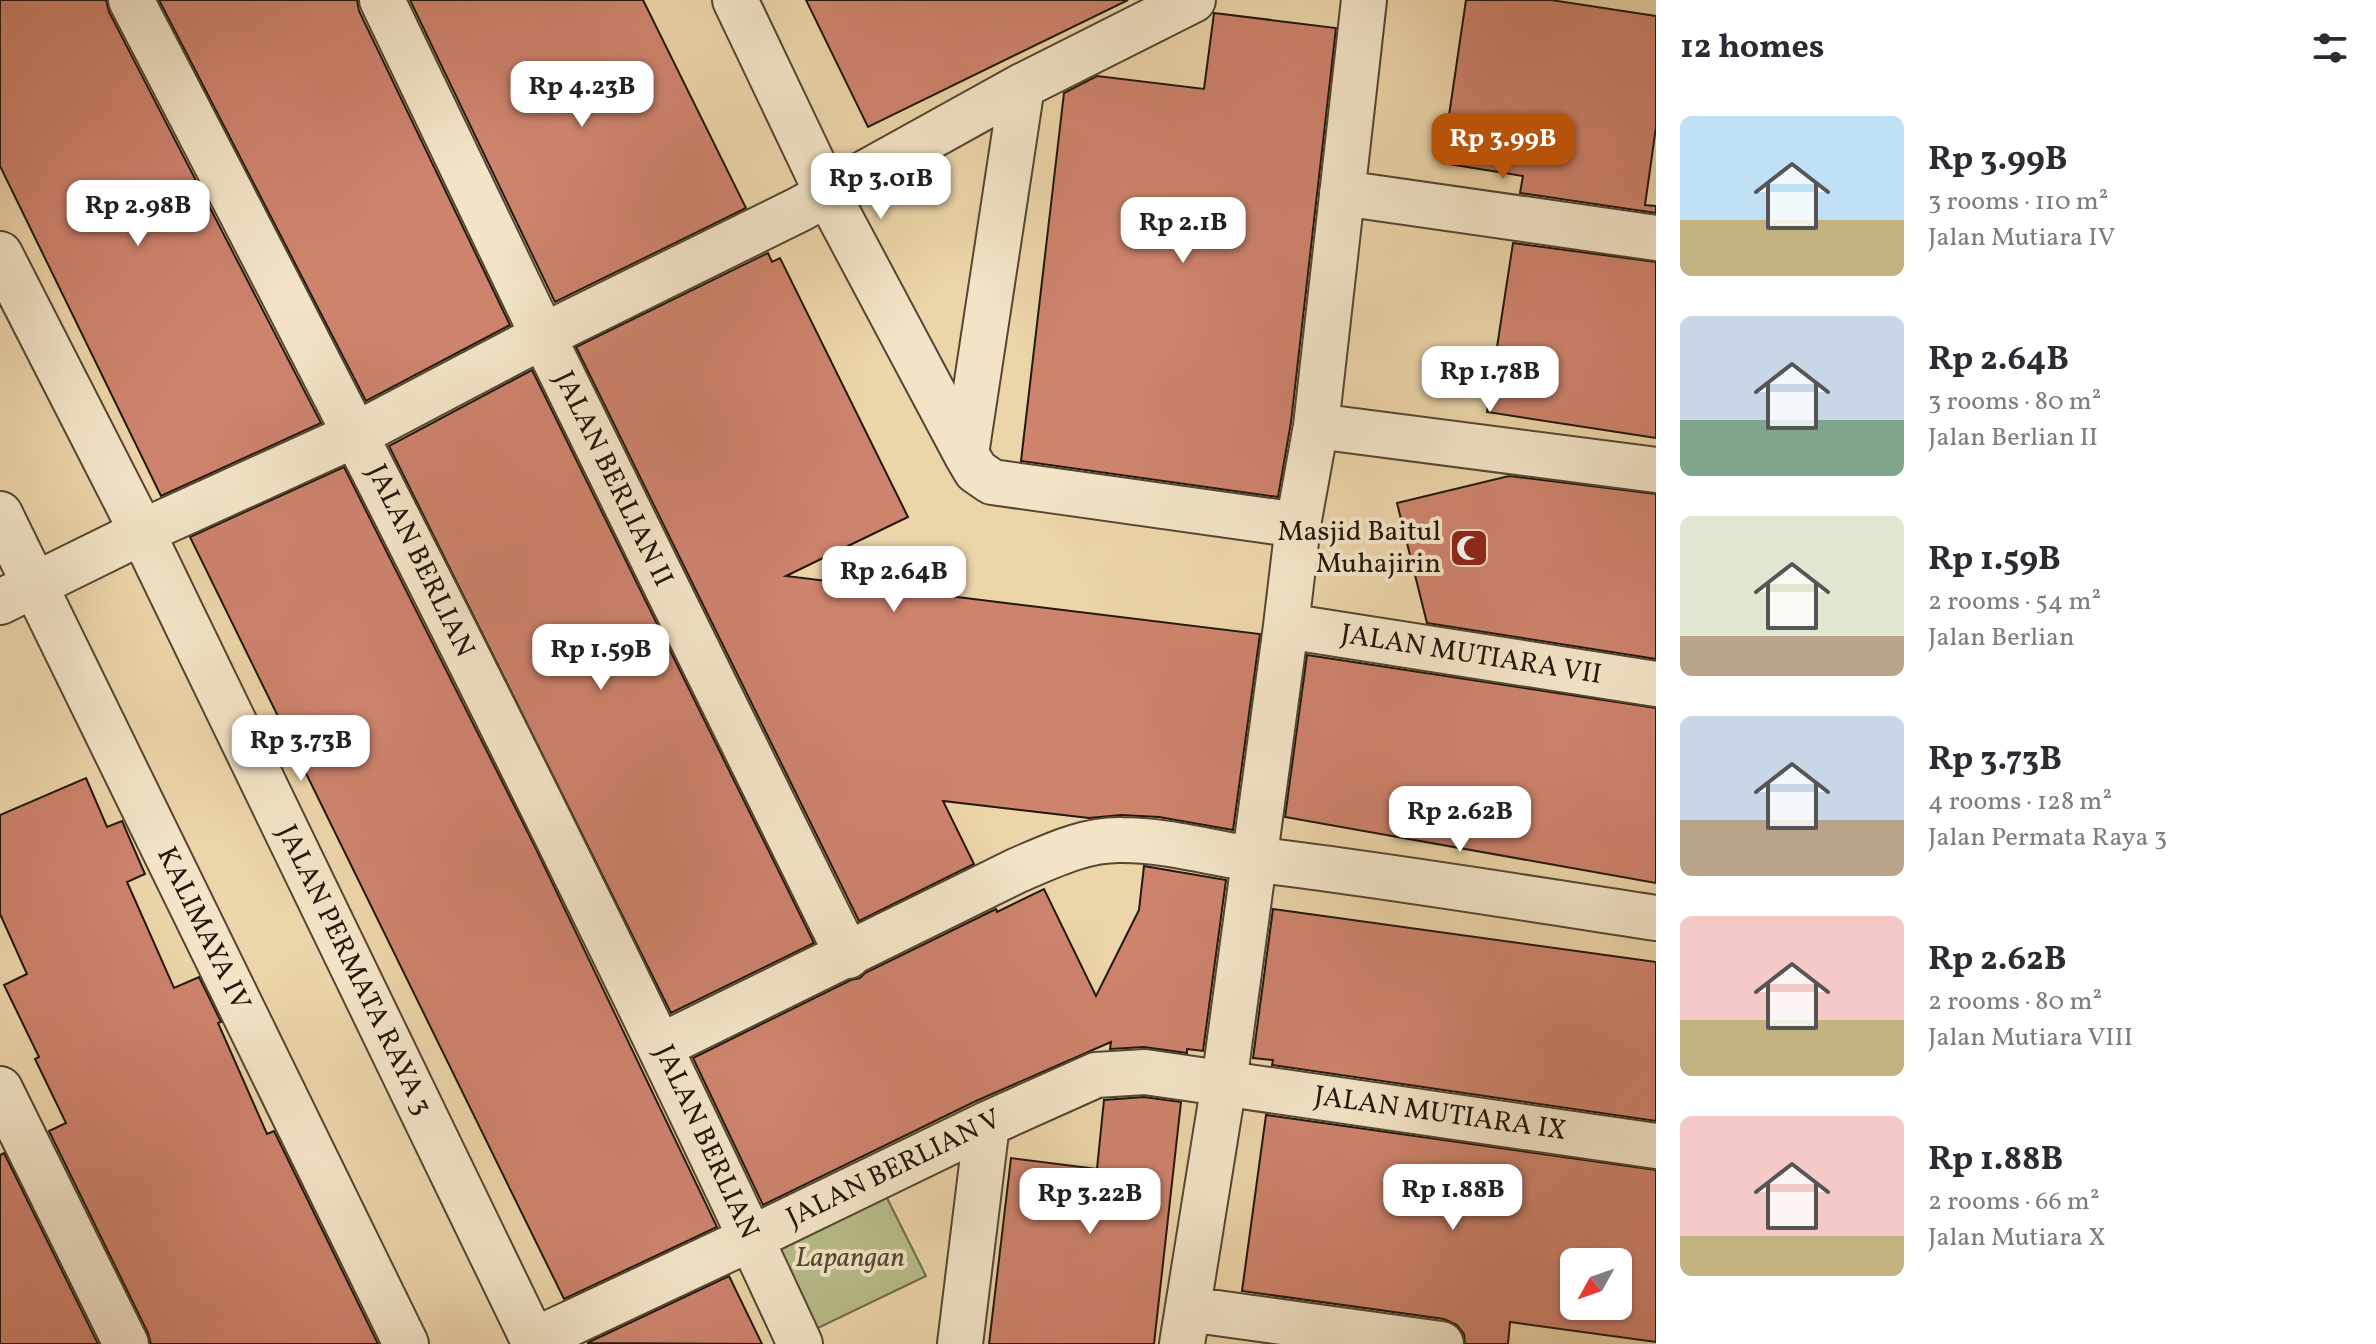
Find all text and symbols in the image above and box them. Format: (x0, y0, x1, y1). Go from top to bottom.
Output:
text: 12 homes (1680, 25, 1824, 72)
icon: filters (2308, 26, 2352, 70)
pin: Rp 4.23B (499, 61, 665, 129)
text: Rp 4.23B (529, 69, 635, 105)
pin: Rp 3.99B (1420, 113, 1586, 181)
text: Rp 3.99B (1450, 121, 1556, 157)
text: Rp 3.99B (1928, 137, 2068, 184)
icon: home (1744, 148, 1840, 244)
pin: Rp 3.01B (798, 153, 964, 221)
text: Rp 3.01B (829, 161, 933, 197)
pin: Rp 2.98B (55, 180, 221, 248)
text: 3 rooms · 110 m² (1928, 184, 2108, 220)
text: Rp 2.98B (85, 188, 191, 224)
pin: Rp 2.1B (1109, 197, 1257, 265)
text: Rp 2.1B (1139, 205, 1227, 241)
text: Jalan Mutiara IV (1928, 220, 2115, 256)
text: Rp 2.64B (1928, 337, 2069, 384)
pin: Rp 1.78B (1407, 346, 1573, 414)
icon: home (1744, 348, 1840, 444)
text: Rp 1.78B (1440, 354, 1540, 390)
street label: JALAN BERLIAN II (544, 365, 682, 593)
text: 3 rooms · 80 m² (1928, 384, 2101, 420)
text: Jalan Berlian II (1928, 420, 2098, 456)
street label: JALAN BERLIAN (356, 458, 484, 664)
place label: Masjid Baitul Muhajirin (1277, 513, 1441, 584)
mosque icon: Masjid Baitul Muhajirin (1448, 527, 1490, 569)
text: Rp 1.59B (1928, 537, 2061, 584)
pin: Rp 2.64B (811, 546, 977, 614)
icon: home (1744, 548, 1840, 644)
text: Rp 2.64B (840, 554, 948, 590)
text: 2 rooms · 54 m² (1928, 584, 2101, 620)
street label: JALAN MUTIARA VII (1338, 615, 1604, 695)
text: Jalan Berlian (1928, 620, 2074, 656)
pin: Rp 1.59B (518, 624, 684, 692)
text: Rp 1.59B (550, 632, 652, 668)
pin: Rp 3.73B (218, 715, 384, 783)
text: Rp 3.73B (250, 723, 352, 759)
text: Rp 3.73B (1928, 737, 2062, 784)
icon: home (1744, 748, 1840, 844)
text: 4 rooms · 128 m² (1928, 784, 2112, 820)
pin: Rp 2.62B (1377, 786, 1543, 854)
text: Rp 2.62B (1407, 794, 1513, 830)
street label: JALAN PERMATA RAYA 3 (267, 818, 441, 1122)
text: Jalan Permata Raya 3 (1928, 820, 2167, 856)
street label: KALIMAYA IV (146, 840, 260, 1018)
text: Rp 2.62B (1928, 937, 2067, 984)
icon: home (1744, 948, 1840, 1044)
text: 2 rooms · 80 m² (1928, 984, 2102, 1020)
text: Jalan Mutiara VIII (1928, 1020, 2133, 1056)
street label: JALAN BERLIAN (644, 1039, 768, 1245)
street label: JALAN MUTIARA IX (1312, 1077, 1568, 1151)
street label: JALAN BERLIAN V (780, 1100, 1008, 1238)
text: Rp 1.88B (1928, 1137, 2063, 1184)
icon: home (1744, 1148, 1840, 1244)
pin: Rp 1.88B (1370, 1164, 1536, 1232)
pin: Rp 3.22B (1007, 1168, 1173, 1236)
text: Rp 1.88B (1401, 1172, 1505, 1208)
text: Rp 3.22B (1038, 1176, 1142, 1212)
text: 2 rooms · 66 m² (1928, 1184, 2100, 1220)
text: Jalan Mutiara X (1928, 1220, 2106, 1256)
park label: Lapangan (795, 1239, 905, 1278)
north arrow (1560, 1248, 1632, 1320)
map controls (1560, 1248, 1632, 1320)

